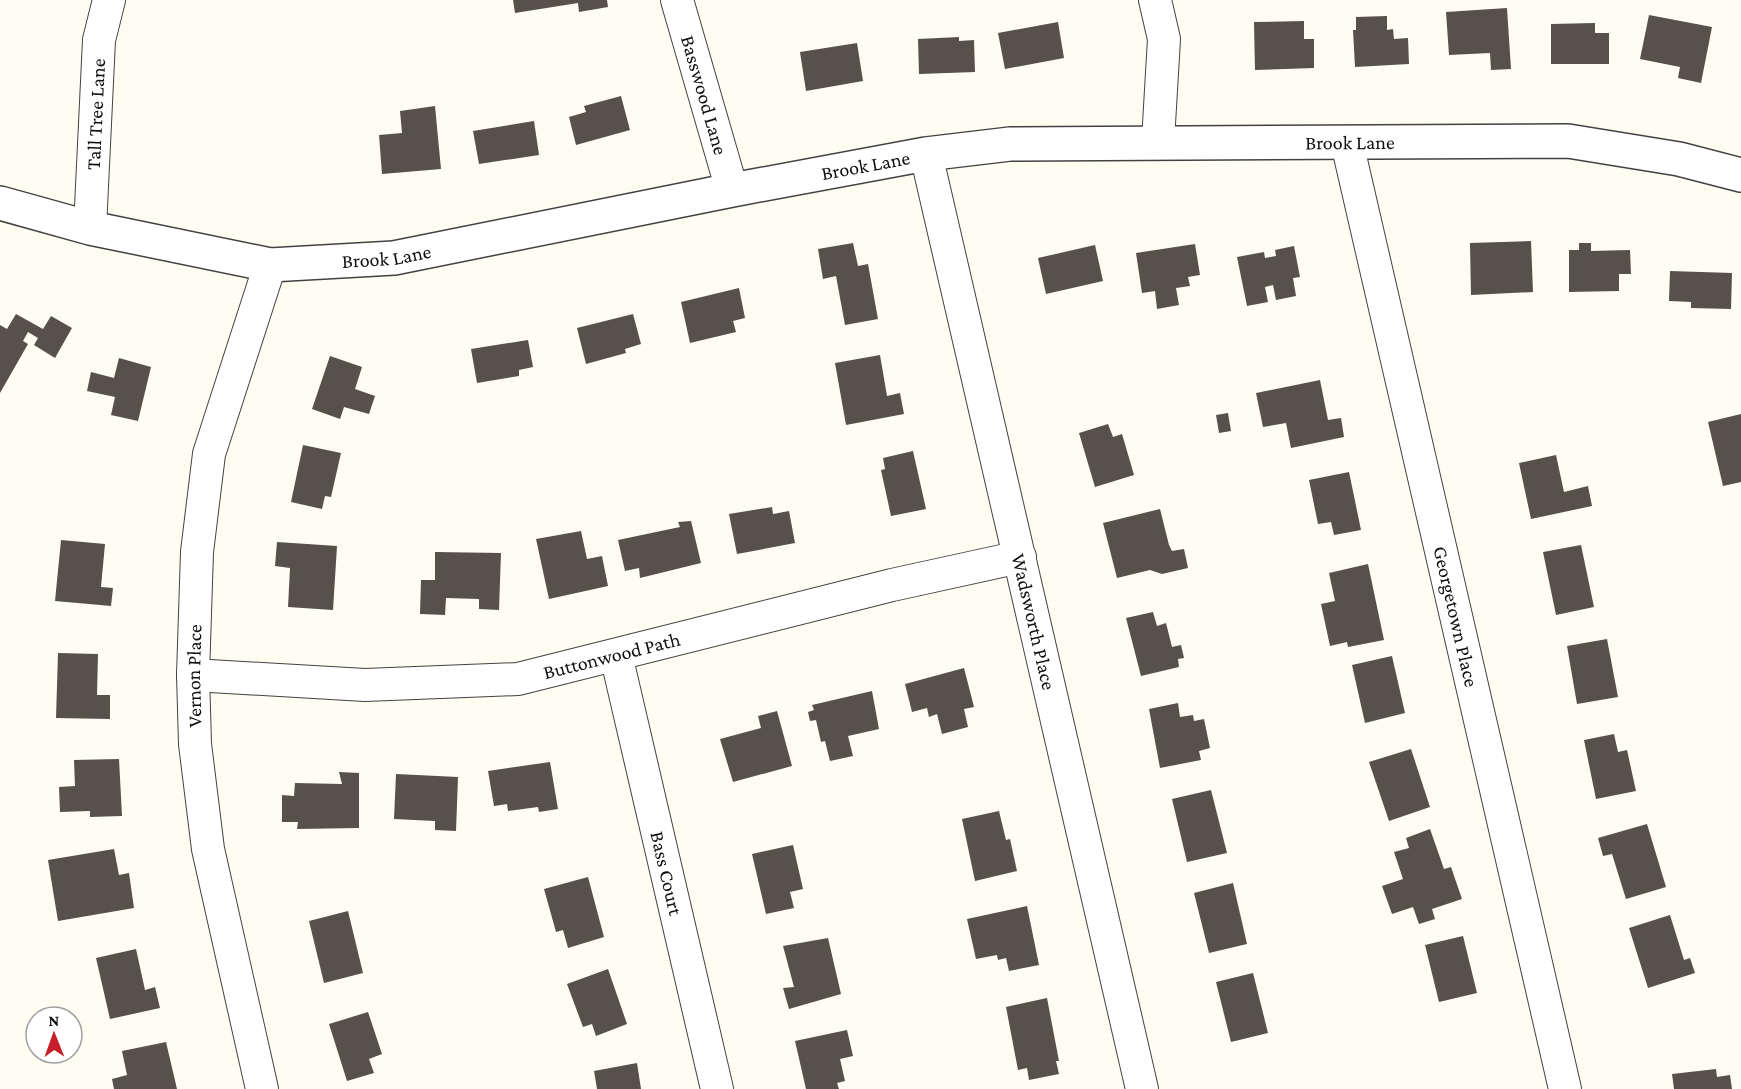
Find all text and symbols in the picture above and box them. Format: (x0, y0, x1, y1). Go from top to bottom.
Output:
street label: Basswood Lane (677, 33, 732, 158)
street label: Tall Tree Lane (82, 58, 109, 170)
street label: Brook Lane (1305, 131, 1395, 153)
street label: Brook Lane (820, 146, 912, 184)
street label: Brook Lane (341, 240, 433, 272)
street label: Georgetown Place (1429, 544, 1483, 689)
street label: Wadsworth Place (1008, 551, 1060, 692)
street label: Vernon Place (182, 624, 206, 728)
street label: Buttonwood Path (541, 628, 683, 683)
street label: Bass Court (646, 829, 687, 918)
north arrow (24, 1005, 84, 1065)
text: N (48, 1012, 59, 1029)

